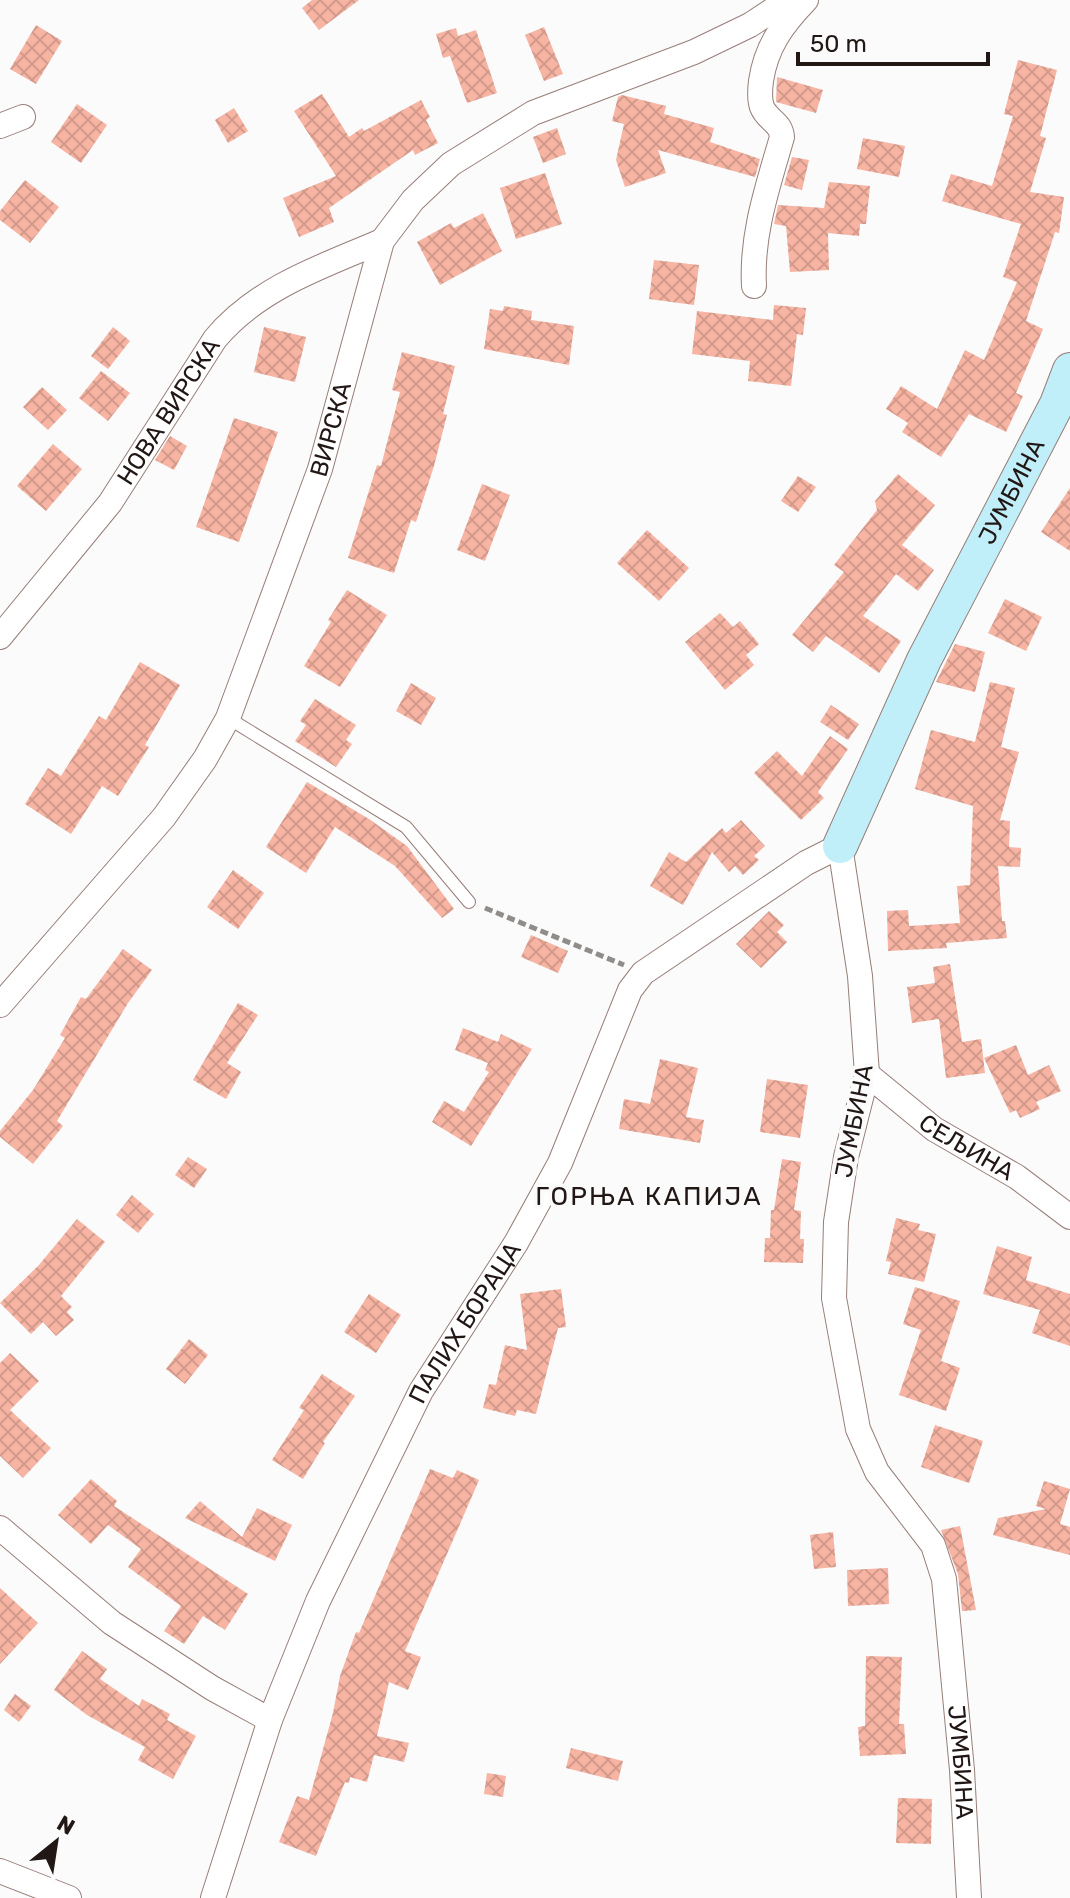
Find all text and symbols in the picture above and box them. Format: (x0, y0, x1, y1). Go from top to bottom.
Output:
scale bar (798, 16, 988, 66)
text: 50 m (810, 30, 867, 58)
street label: НОВА ВИРСКА (111, 333, 226, 490)
street label: ВИРСКА (305, 379, 357, 480)
street label: ЈУМБИНА (973, 434, 1050, 549)
street label: ЈУМБИНА (829, 1062, 879, 1180)
street label: СЕЉИНА (913, 1108, 1019, 1186)
district label: ГОРЊА КАПИЈА (535, 1181, 763, 1212)
street label: ПАЛИХ БОРАЦА (403, 1237, 527, 1408)
street label: ЈУМБИНА (942, 1704, 979, 1820)
north arrow (16, 1802, 96, 1882)
text: N (52, 1809, 79, 1841)

